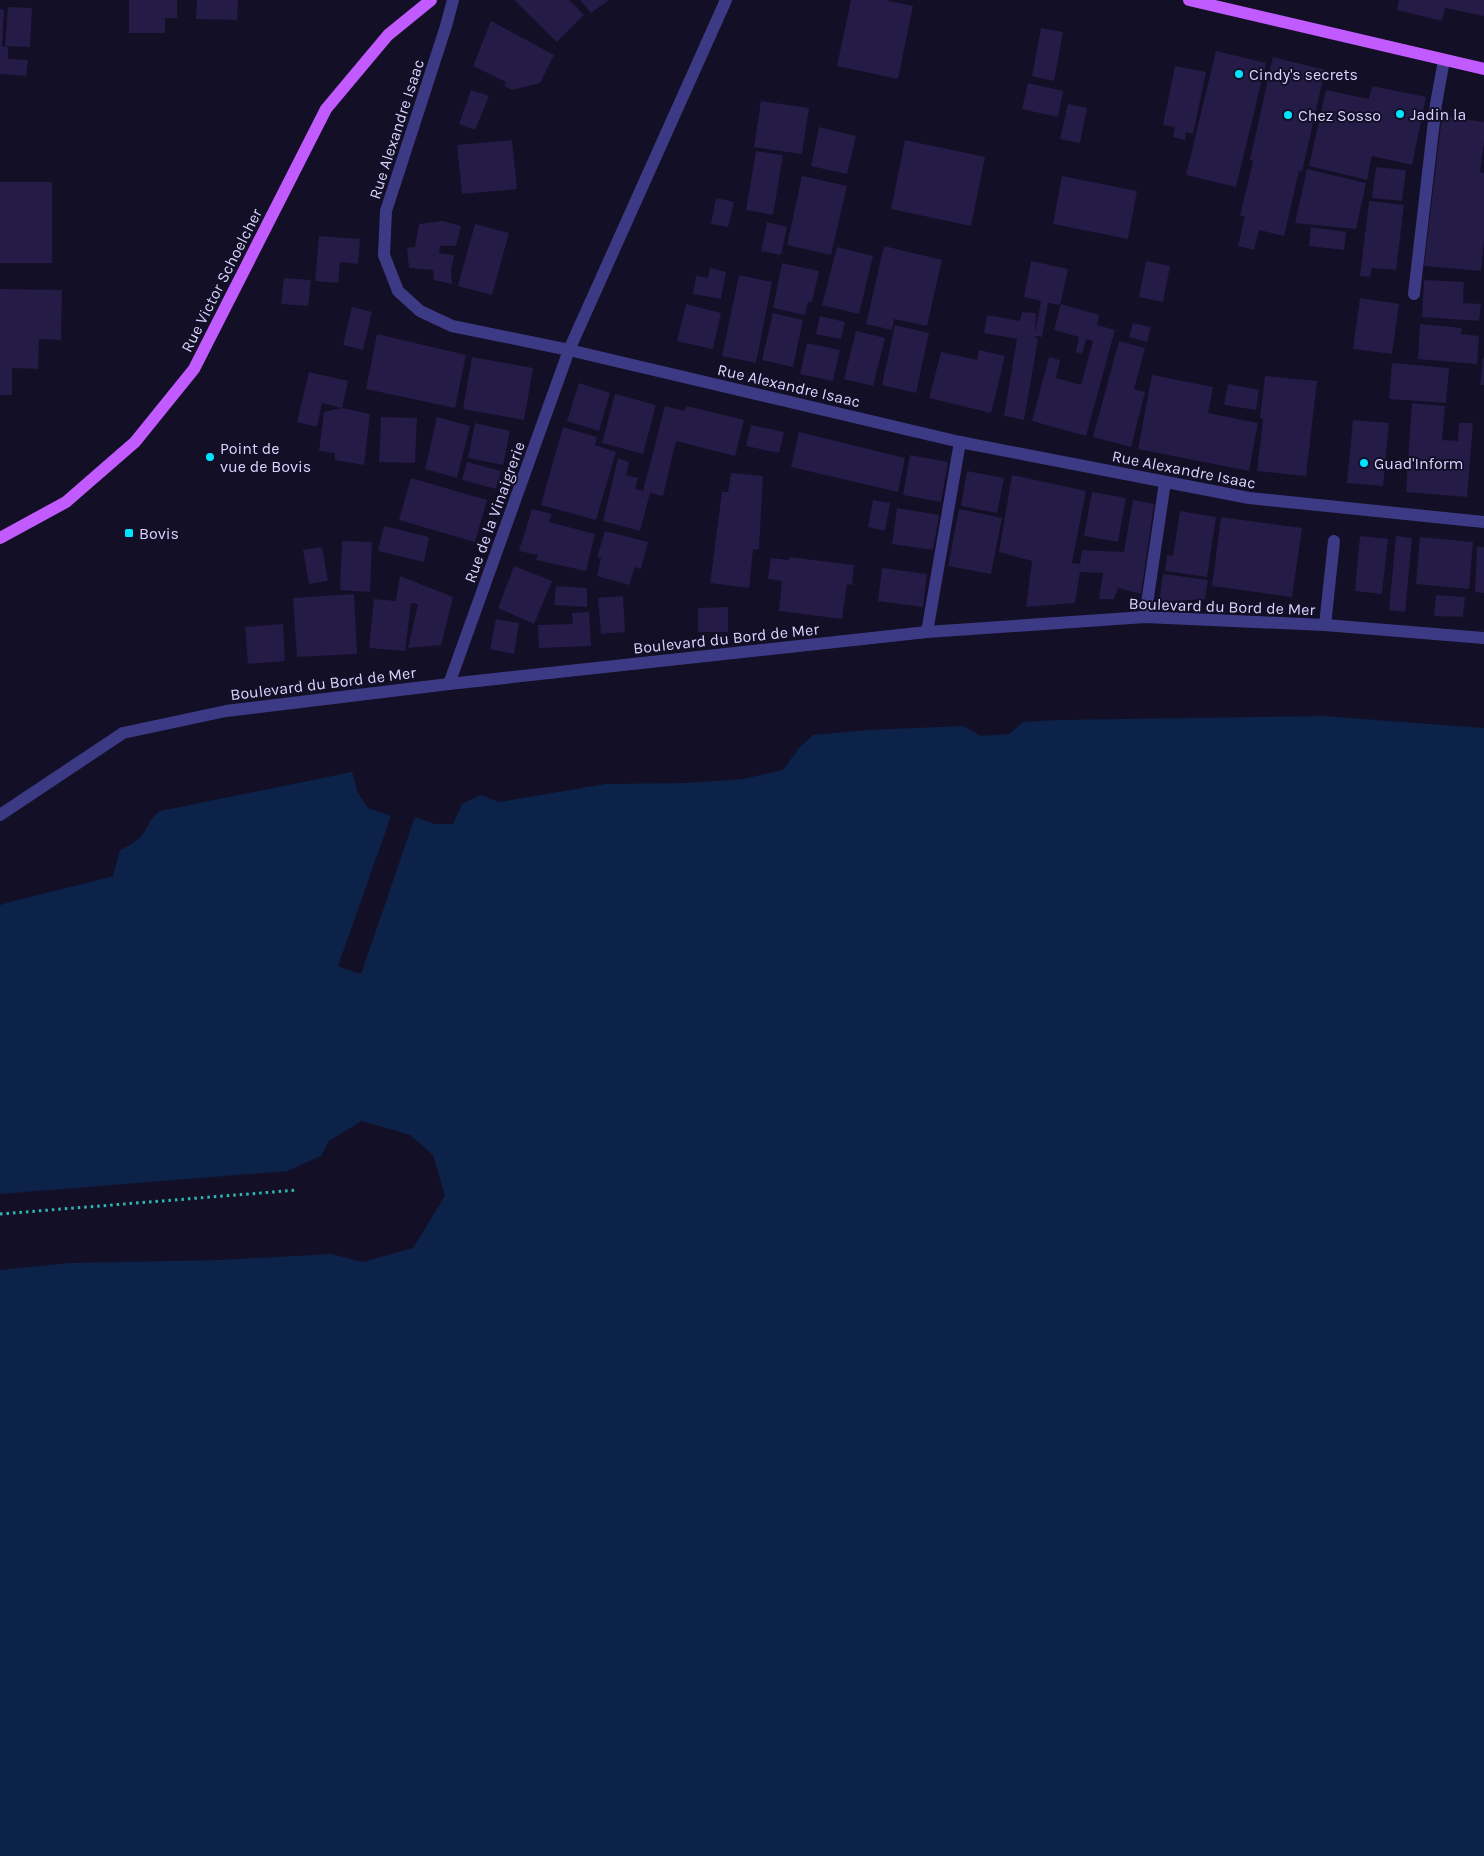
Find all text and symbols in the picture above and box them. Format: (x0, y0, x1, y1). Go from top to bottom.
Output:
street label: Rue Alexandre Isaac (365, 57, 428, 202)
place label: Cindy's secrets (1249, 65, 1358, 84)
marker: Cindy's secrets (1233, 68, 1245, 80)
place label: Jadin la (1410, 105, 1466, 124)
place label: Chez Sosso (1298, 106, 1381, 125)
marker: Jadin la (1394, 108, 1406, 120)
marker: Chez Sosso (1282, 109, 1294, 121)
street label: Rue Victor Schoelcher (177, 205, 266, 355)
street label: Rue Alexandre Isaac (716, 360, 862, 411)
place label: Point de vue de Bovis (220, 439, 311, 476)
street label: Rue de la Vinaigrerie (460, 439, 529, 585)
street label: Rue Alexandre Isaac (1110, 446, 1257, 493)
marker: Point de vue de Bovis (204, 451, 216, 463)
place label: Guad'Inform (1374, 454, 1464, 473)
marker: Guad'Inform (1358, 457, 1370, 469)
place label: Bovis (139, 524, 179, 543)
marker: Bovis (123, 527, 135, 539)
street label: Boulevard du Bord de Mer (1128, 594, 1316, 619)
street label: Boulevard du Bord de Mer (632, 619, 820, 658)
street label: Boulevard du Bord de Mer (229, 663, 417, 704)

